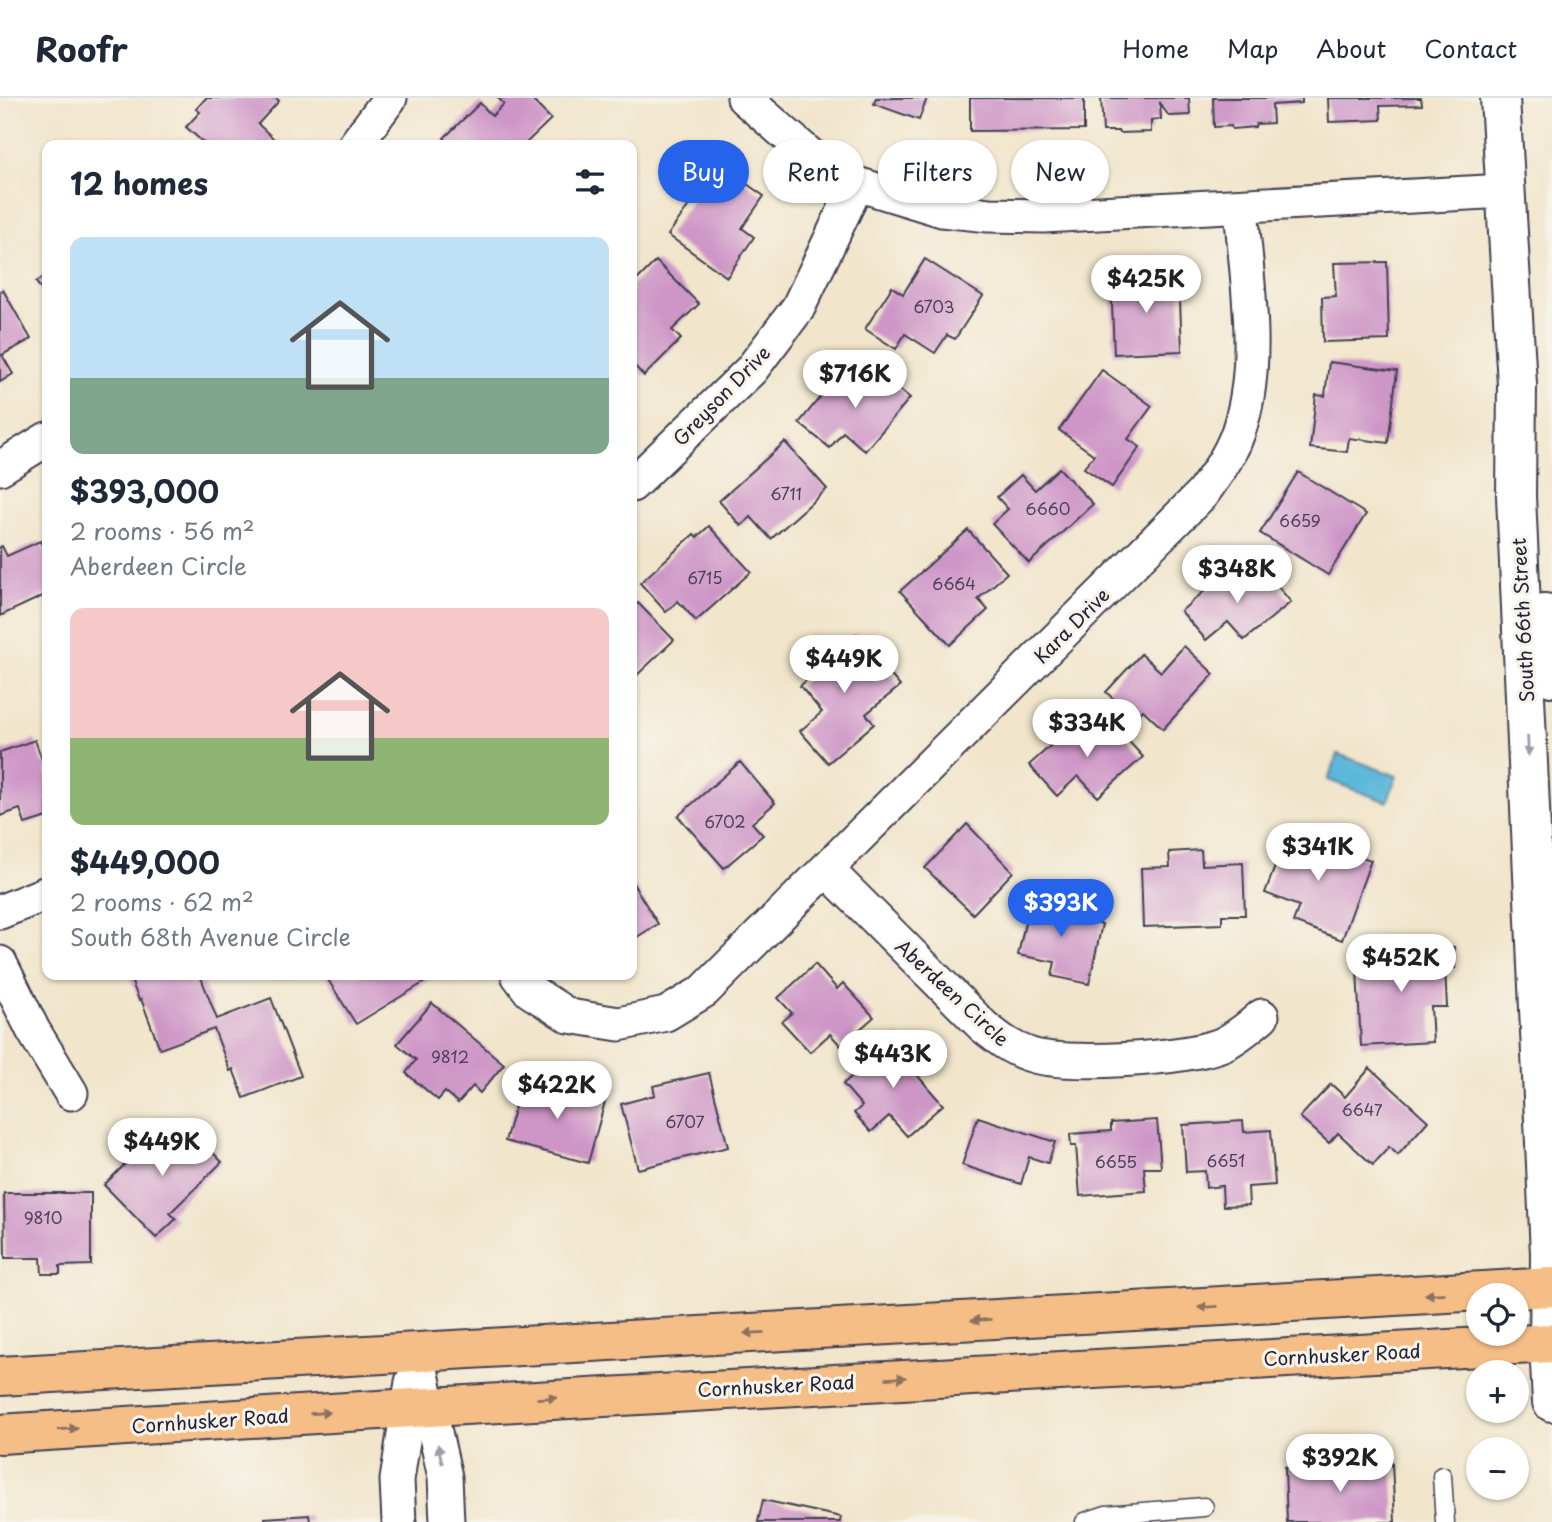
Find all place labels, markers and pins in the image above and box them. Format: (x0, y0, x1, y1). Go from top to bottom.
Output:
pin: $425K (1097, 256, 1195, 315)
pin: $716K (806, 350, 904, 410)
pin: $348K (1188, 546, 1286, 605)
pin: $449K (795, 636, 893, 695)
pin: $334K (1038, 700, 1136, 759)
pin: $341K (1269, 824, 1367, 883)
pin: $393K (1012, 880, 1110, 939)
pin: $452K (1352, 934, 1450, 994)
pin: $443K (844, 1030, 942, 1090)
pin: $422K (508, 1062, 606, 1121)
pin: $449K (113, 1118, 211, 1178)
pin: $392K (1291, 1434, 1389, 1494)

